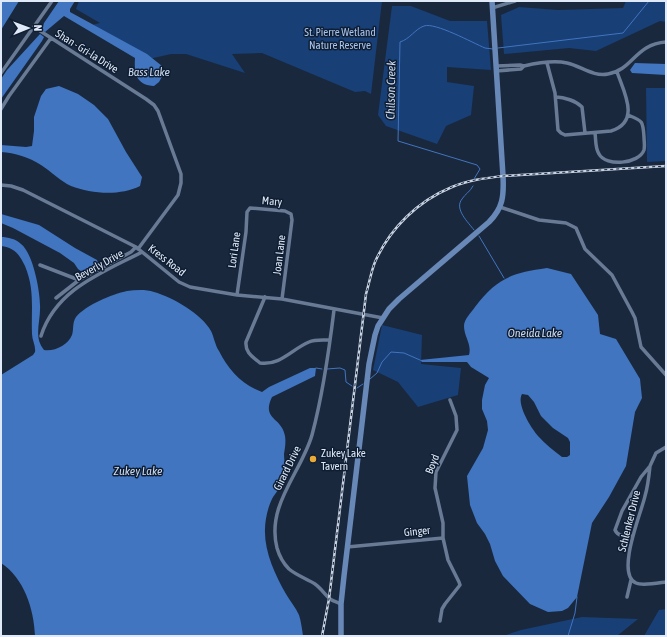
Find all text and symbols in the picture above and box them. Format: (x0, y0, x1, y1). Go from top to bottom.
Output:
north arrow (8, 8, 48, 48)
text: N (32, 24, 44, 31)
park label: St. Pierre Wetland Nature Reserve (304, 26, 376, 51)
street label: Shan - Gri-la Drive (54, 27, 120, 75)
water label: Chilson Creek (383, 60, 399, 120)
water label: Bass Lake (128, 65, 171, 79)
street label: Mary (261, 194, 283, 208)
street label: Lori Lane (226, 231, 242, 269)
street label: Joan Lane (271, 234, 287, 276)
street label: Kress Road (146, 242, 188, 278)
street label: Beverly Drive (73, 247, 125, 283)
water label: Oneida Lake (508, 326, 563, 340)
street label: Girard Drive (271, 444, 303, 492)
place label: Zukey Lake Tavern (321, 447, 366, 472)
street label: Boyd (423, 453, 441, 475)
marker: Zukey Lake Tavern (308, 454, 318, 464)
water label: Zukey Lake (114, 464, 163, 478)
street label: Schlenker Drive (616, 489, 642, 553)
street label: Ginger (403, 524, 432, 538)

